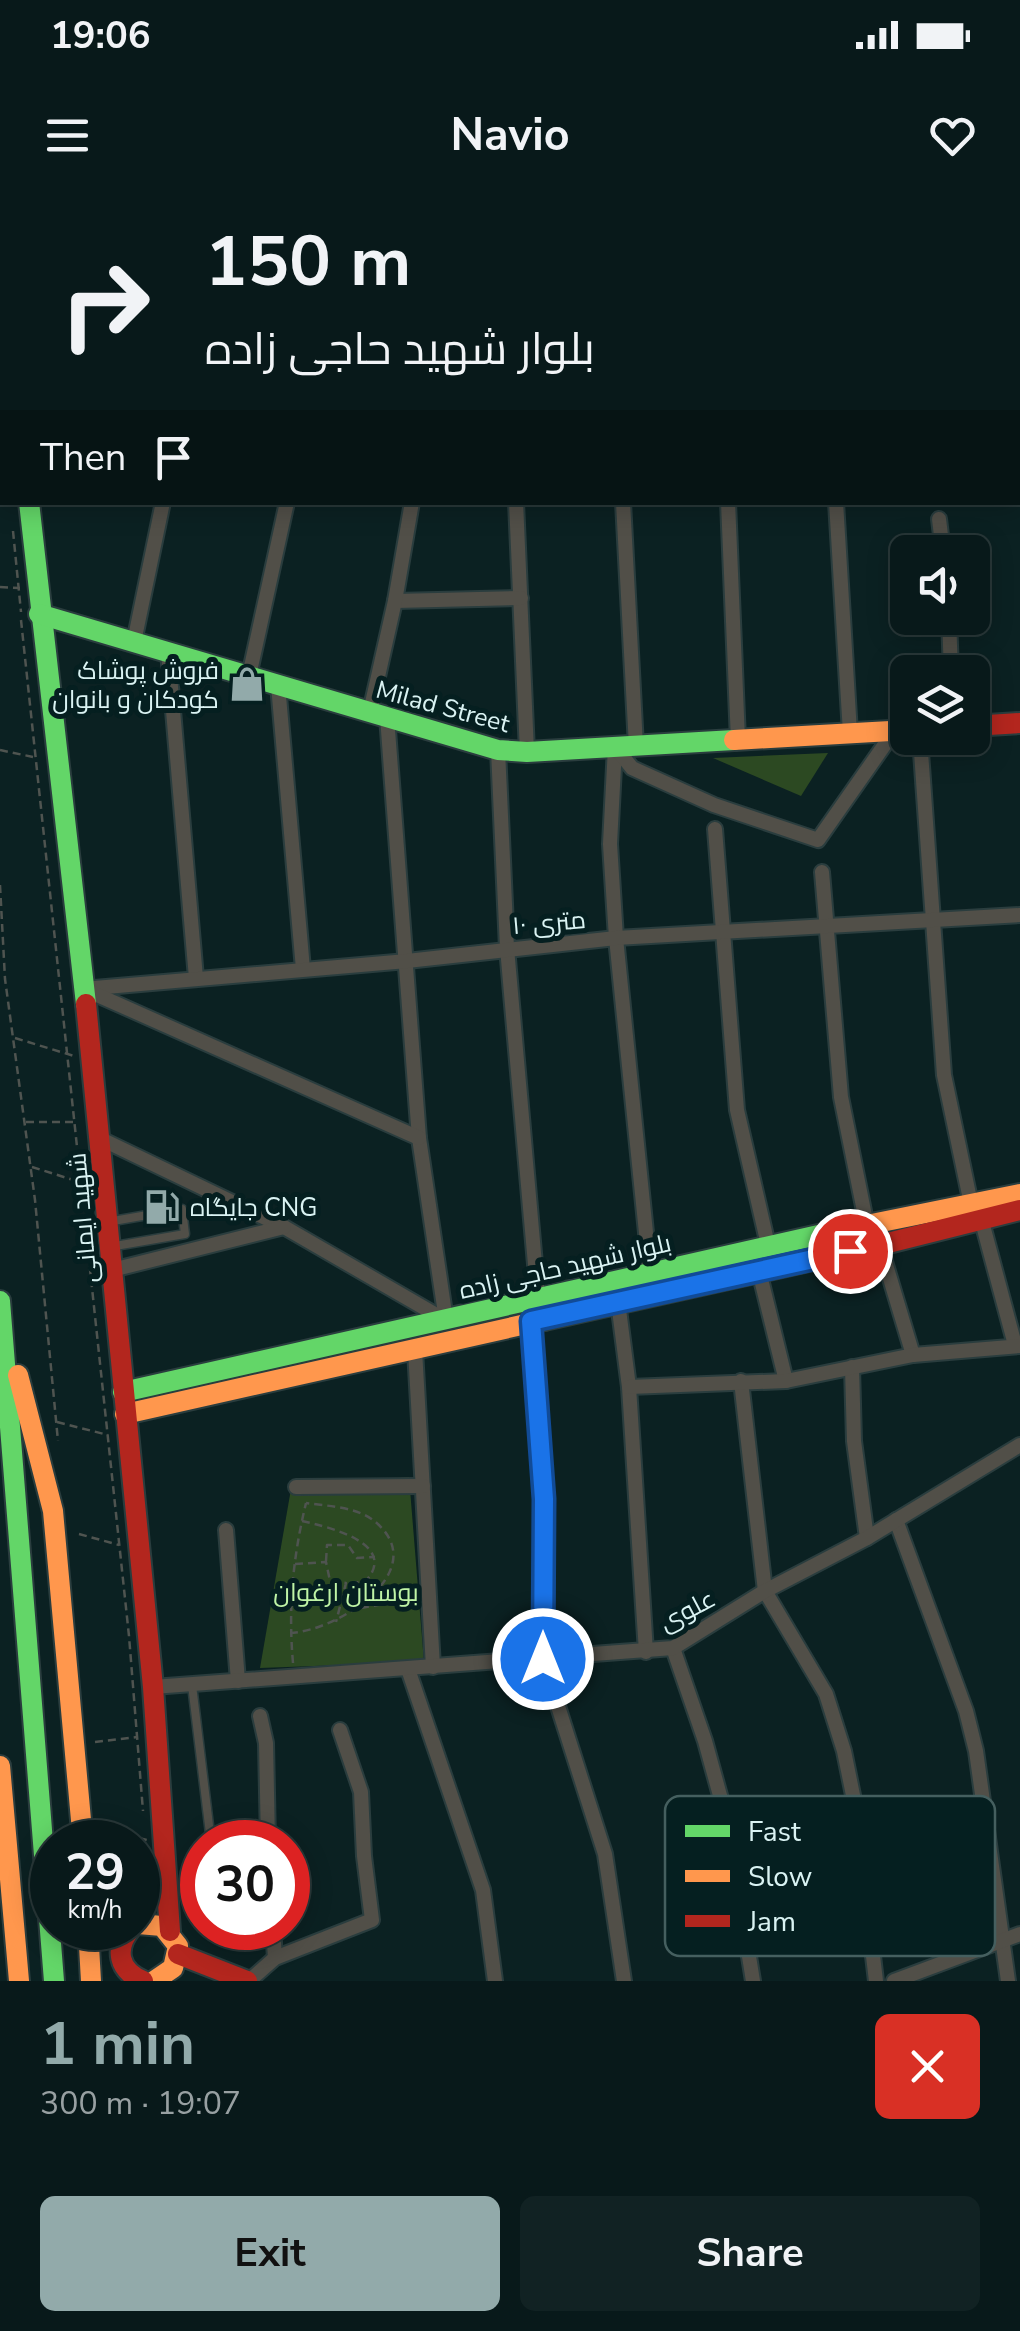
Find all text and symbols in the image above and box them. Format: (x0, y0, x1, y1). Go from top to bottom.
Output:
text: 19:06 (50, 10, 151, 61)
text: Navio (450, 105, 570, 166)
icon: menu (40, 108, 95, 163)
icon: heart (925, 108, 980, 163)
text: 150 m (205, 214, 411, 310)
icon: right (40, 240, 170, 370)
text: بلوار شهید حاجی زاده (205, 319, 595, 380)
icon: arrive (146, 430, 201, 485)
text: Then (40, 432, 126, 483)
map controls (890, 535, 990, 755)
button: sound (890, 535, 990, 635)
place label: فروش پوشاک کودکان و بانوان (52, 654, 219, 717)
button: layers (890, 655, 990, 755)
shop icon: فروش پوشاک کودکان و بانوان (228, 665, 266, 703)
street label: Milad Street (372, 673, 514, 741)
street label: ۱۰ متری (511, 903, 587, 943)
street label: شهید ایمانی (60, 1151, 106, 1285)
fuel station icon: جایگاه CNG (143, 1188, 181, 1226)
place label: جایگاه CNG (190, 1191, 318, 1225)
pin (808, 1209, 893, 1294)
icon: arrive (823, 1224, 878, 1279)
street label: بلوار شهید حاجی زاده (456, 1226, 675, 1308)
park label: بوستان ارغوان (273, 1576, 419, 1610)
street label: علوی (653, 1582, 722, 1640)
position arrow (491, 1607, 595, 1711)
legend (665, 1796, 995, 1956)
text: Fast (748, 1813, 801, 1851)
speed limit sign: 30 (180, 1820, 310, 1950)
text: 29 (65, 1838, 125, 1907)
text: Slow (748, 1858, 812, 1896)
text: km/h (67, 1893, 123, 1927)
text: Jam (747, 1903, 796, 1941)
text: 1 min (40, 2003, 195, 2085)
button: close (875, 2014, 980, 2119)
text: 300 m · 19:07 (40, 2082, 241, 2125)
button: Exit (40, 2196, 500, 2311)
button: Share (520, 2196, 980, 2311)

